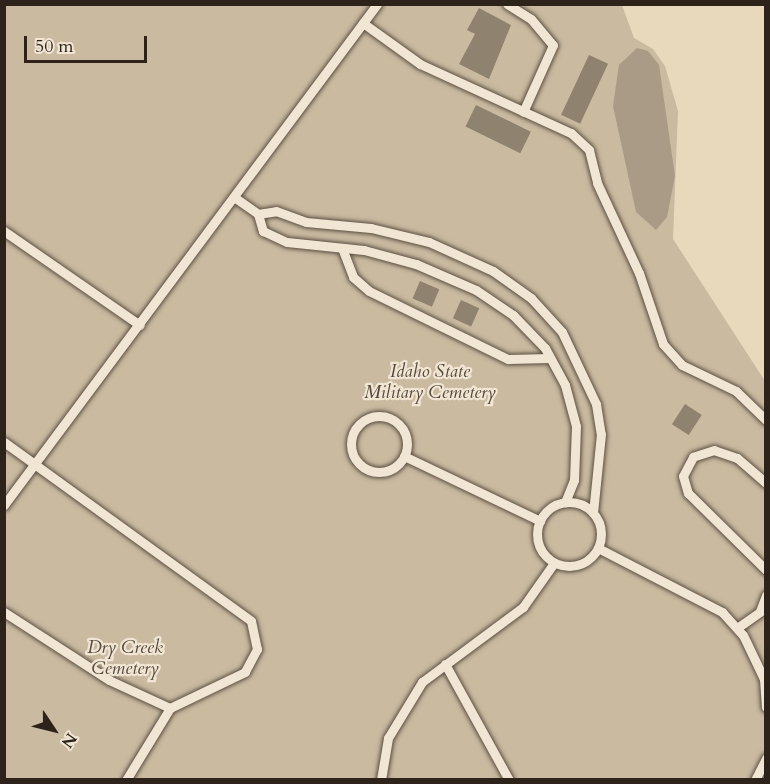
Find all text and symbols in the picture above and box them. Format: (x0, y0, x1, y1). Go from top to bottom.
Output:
scale bar (27, 24, 150, 62)
text: 50 m (35, 34, 74, 59)
park label: Idaho State Military Cemetery (364, 362, 496, 404)
park label: Dry Creek Cemetery (87, 638, 163, 680)
north arrow (24, 700, 84, 760)
text: N (56, 728, 82, 752)

